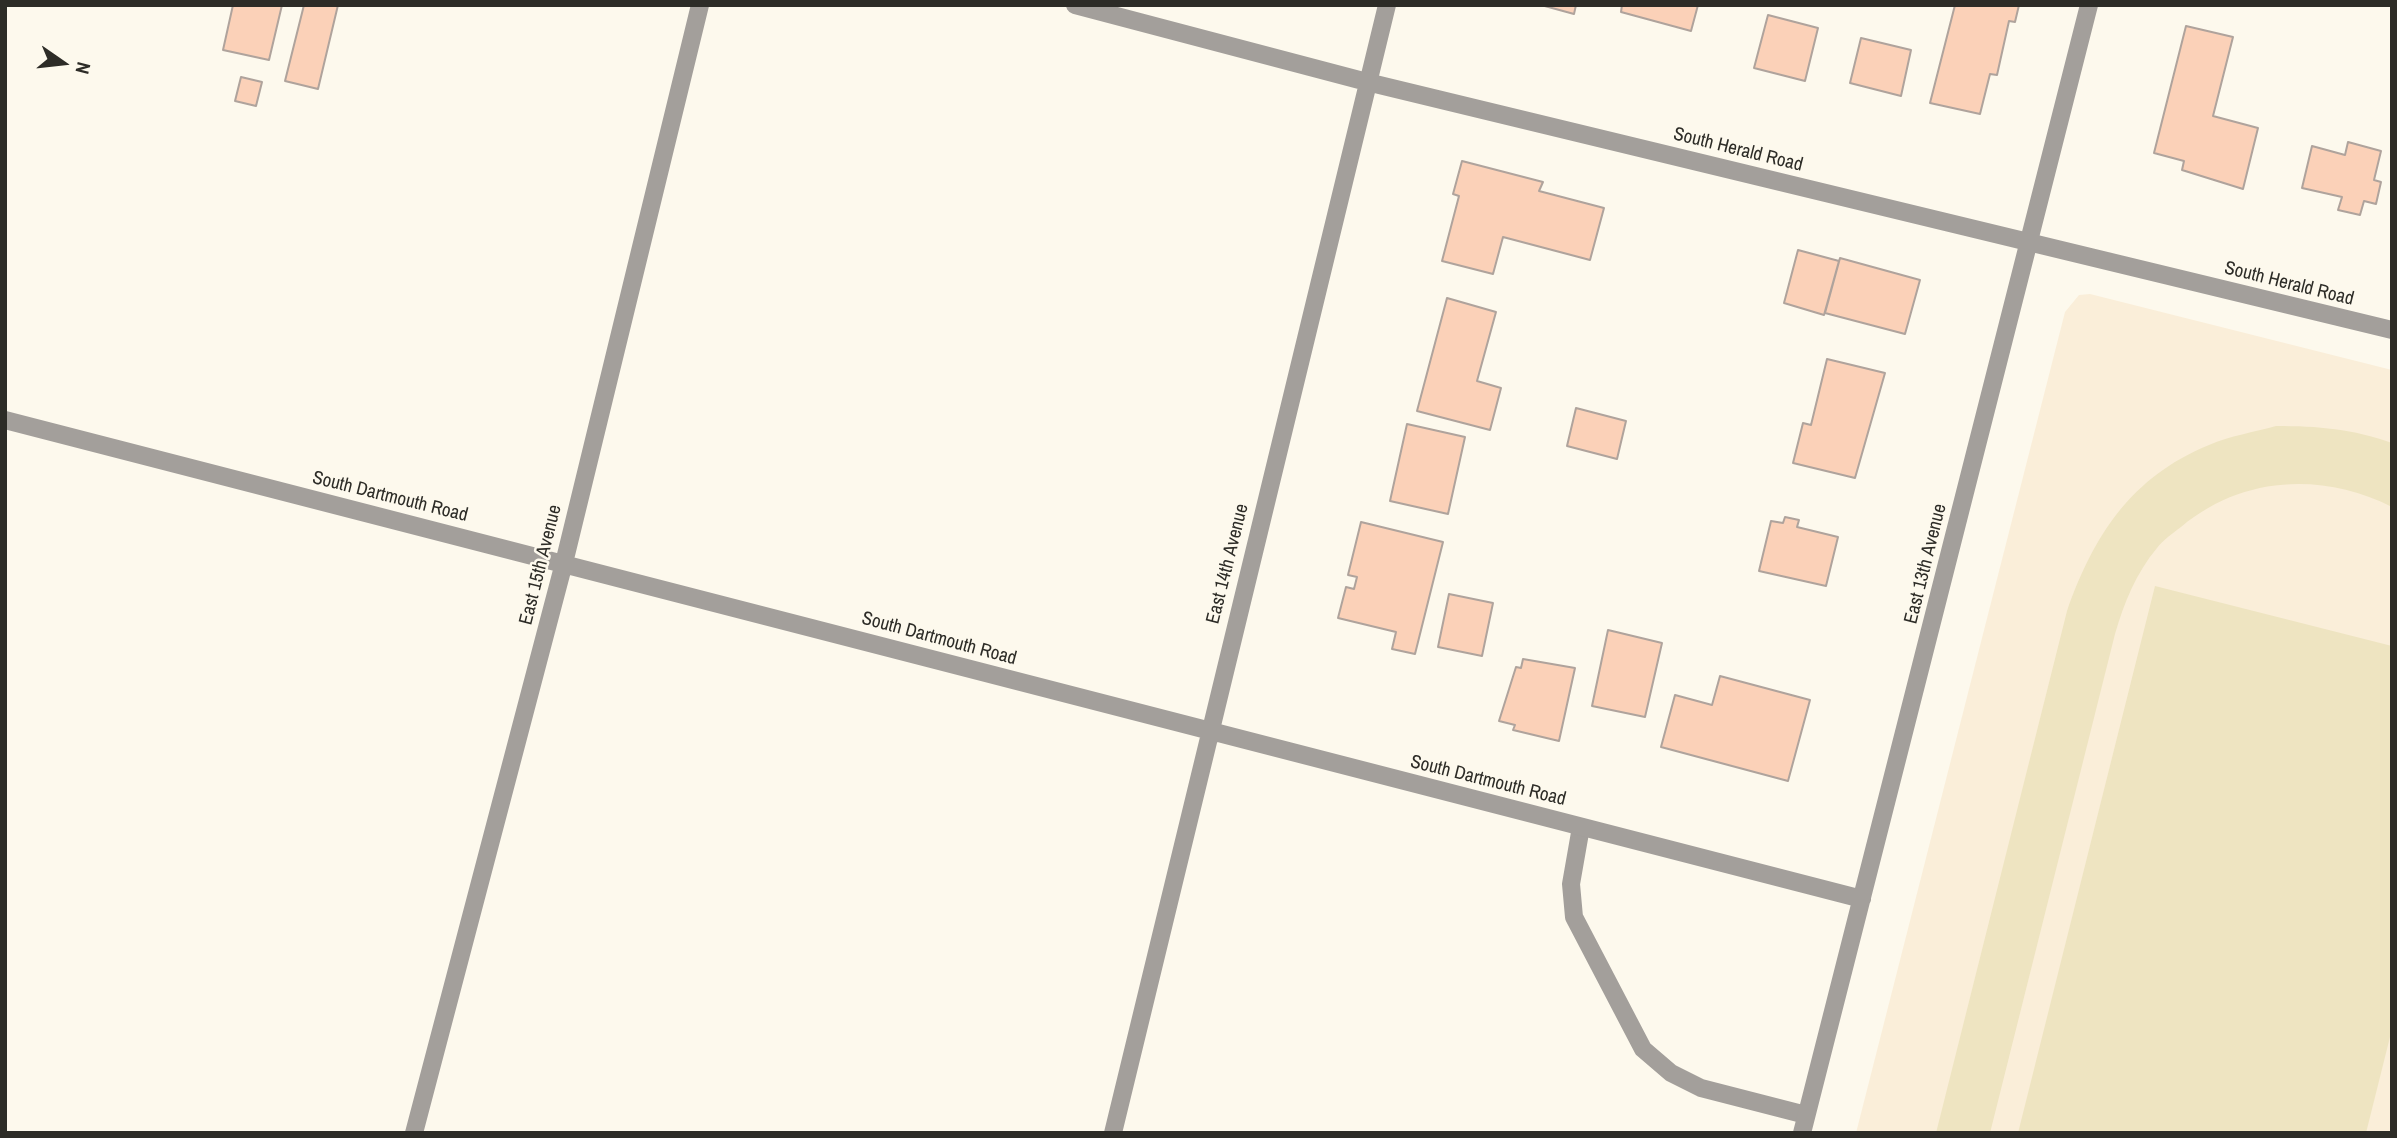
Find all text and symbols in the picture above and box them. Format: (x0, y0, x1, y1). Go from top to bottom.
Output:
north arrow (28, 28, 98, 98)
text: N (69, 59, 97, 77)
street label: South Herald Road (1671, 123, 1805, 177)
street label: South Herald Road (2222, 257, 2356, 311)
street label: South Dartmouth Road (310, 467, 470, 527)
street label: East 14th Avenue (1202, 502, 1254, 626)
street label: East 13th Avenue (1900, 502, 1952, 626)
street label: East 15th Avenue (515, 503, 567, 627)
street label: South Dartmouth Road (859, 607, 1019, 671)
street label: South Dartmouth Road (1408, 751, 1568, 811)

